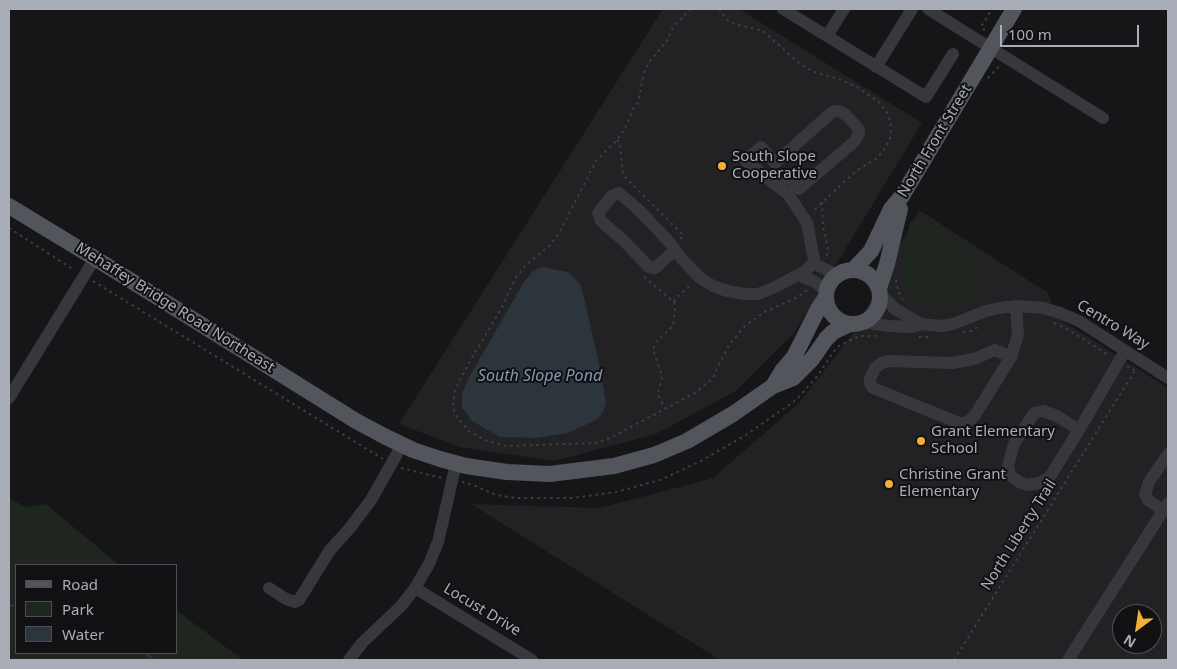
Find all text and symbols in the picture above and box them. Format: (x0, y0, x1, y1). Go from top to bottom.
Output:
scale bar (1002, 15, 1141, 47)
text: 100 m (1008, 24, 1052, 44)
street label: North Front Street (894, 81, 976, 201)
place label: South Slope Cooperative (732, 148, 817, 183)
marker: South Slope Cooperative (716, 160, 728, 172)
street label: Mehaffey Bridge Road Northeast (72, 239, 278, 377)
street label: Centro Way (1074, 296, 1152, 354)
water label: South Slope Pond (478, 366, 602, 386)
place label: Grant Elementary School (931, 423, 1055, 458)
marker: Grant Elementary School (915, 435, 927, 447)
place label: Christine Grant Elementary (899, 466, 1006, 501)
street label: North Liberty Trail (978, 476, 1060, 594)
marker: Christine Grant Elementary (883, 478, 895, 490)
legend (15, 564, 178, 654)
text: Road (62, 574, 98, 594)
street label: Locust Drive (440, 580, 524, 640)
text: Park (62, 599, 94, 619)
north arrow (1112, 604, 1162, 654)
text: Water (62, 624, 104, 644)
text: N (1120, 630, 1139, 653)

